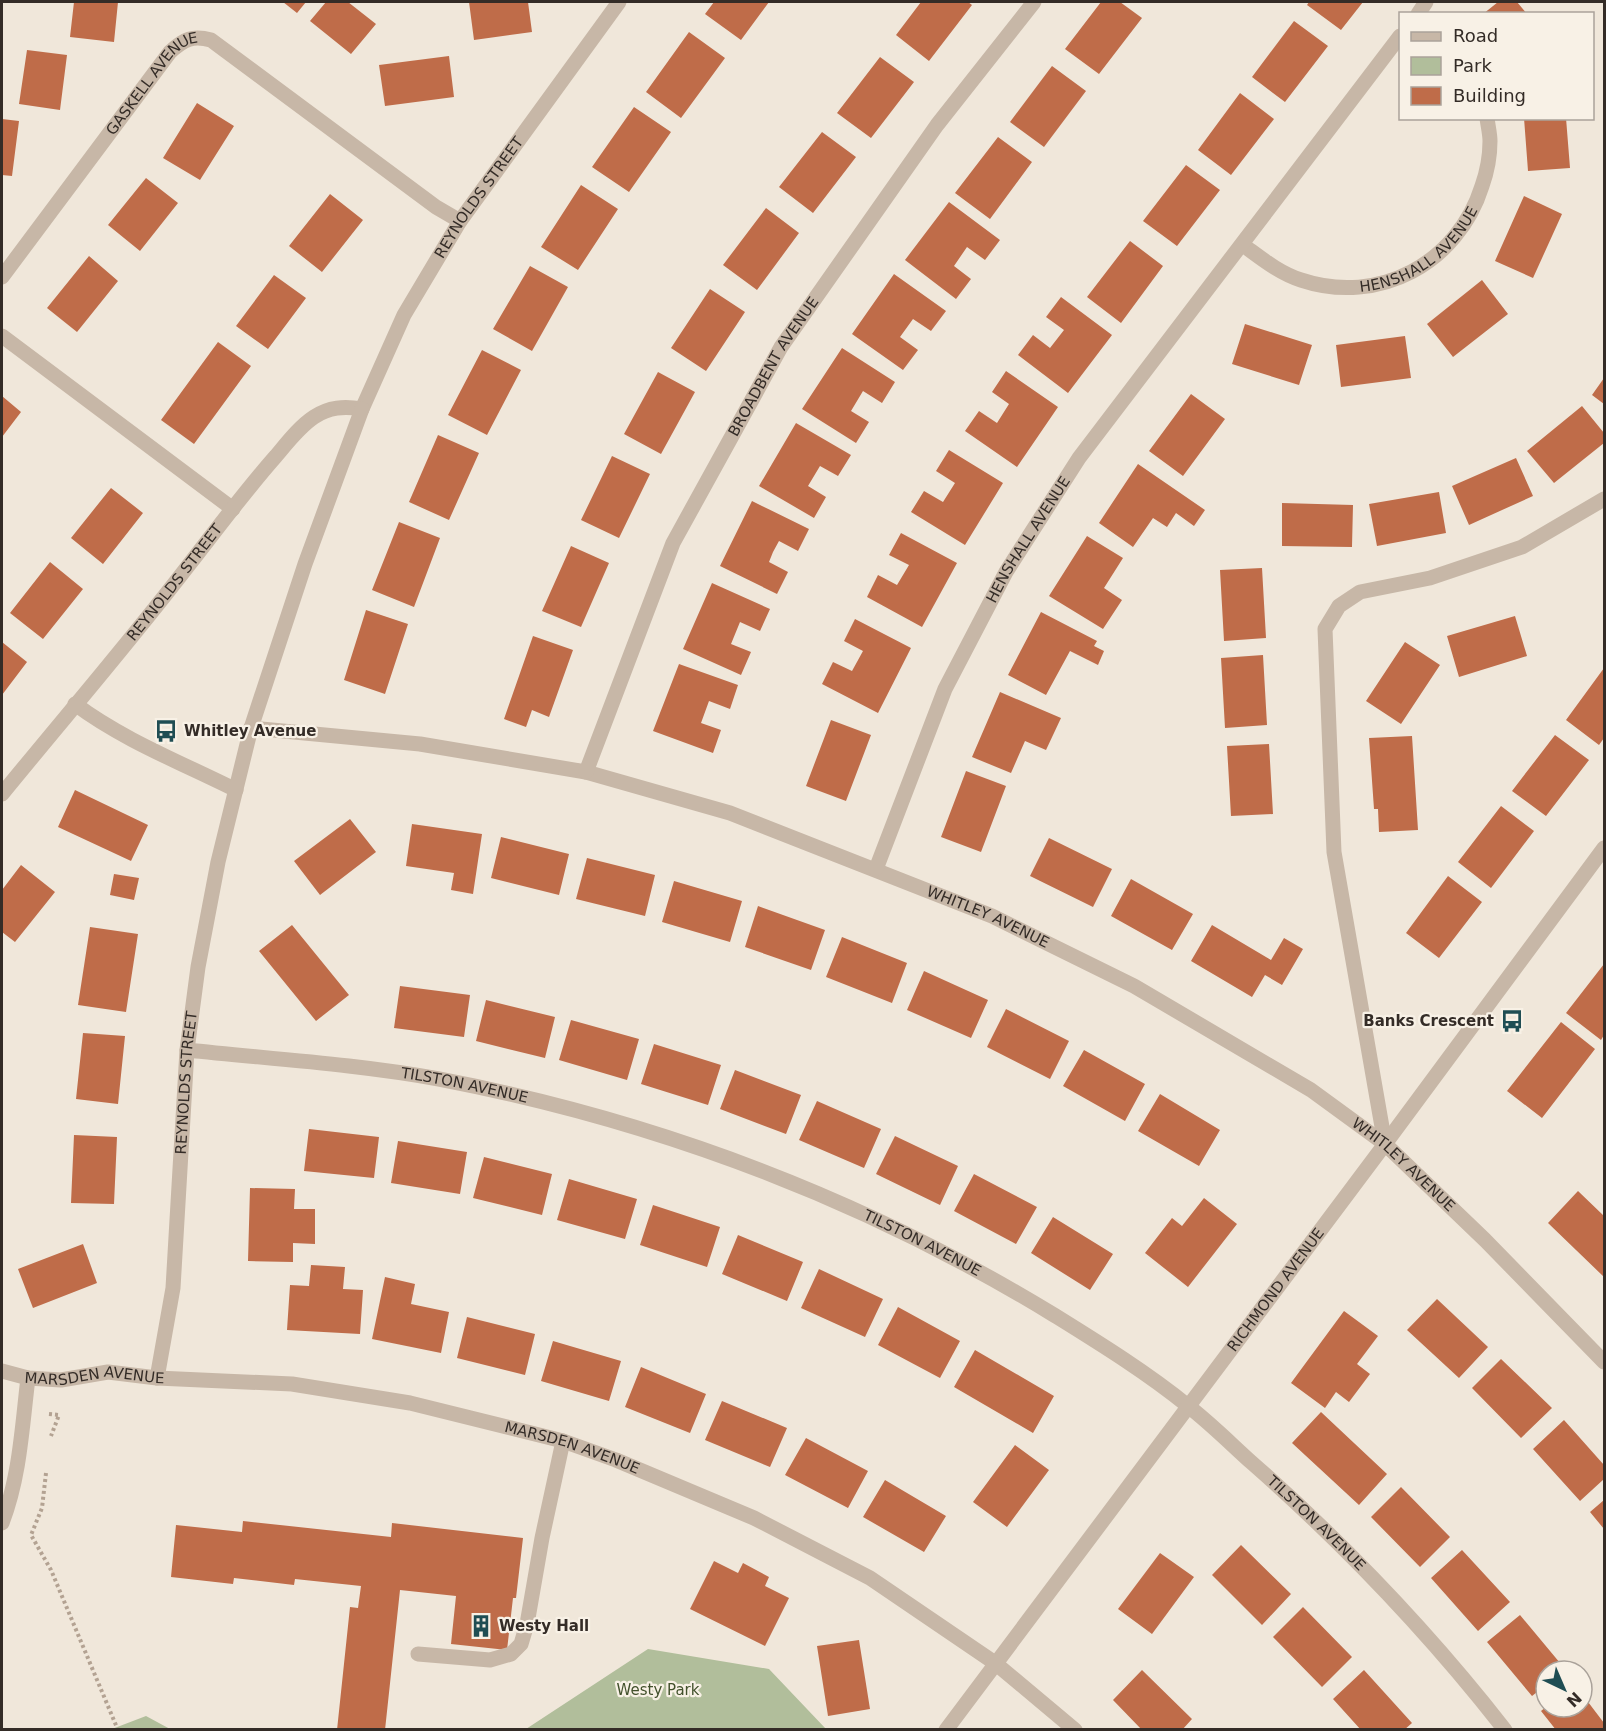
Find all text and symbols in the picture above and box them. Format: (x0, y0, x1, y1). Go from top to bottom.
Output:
legend (1399, 12, 1594, 120)
text: Road (1453, 25, 1498, 46)
street label: GASKELL AVENUE (102, 29, 199, 139)
text: Park (1453, 55, 1492, 76)
text: Building (1453, 85, 1526, 106)
street label: REYNOLDS STREET (431, 133, 528, 262)
street label: HENSHALL AVENUE (1358, 203, 1482, 296)
street label: BROADBENT AVENUE (725, 293, 822, 440)
street label: HENSHALL AVENUE (983, 473, 1074, 606)
street label: REYNOLDS STREET (123, 520, 227, 645)
bus stop icon: Whitley Avenue (153, 718, 179, 744)
place label: Whitley Avenue (184, 722, 316, 740)
street label: WHITLEY AVENUE (924, 882, 1052, 952)
bus stop icon: Banks Crescent (1499, 1008, 1525, 1034)
street label: REYNOLDS STREET (172, 1009, 201, 1155)
place label: Banks Crescent (1363, 1012, 1494, 1030)
street label: TILSTON AVENUE (399, 1064, 530, 1107)
street label: WHITLEY AVENUE (1348, 1114, 1459, 1215)
street label: TILSTON AVENUE (860, 1206, 984, 1280)
street label: RICHMOND AVENUE (1224, 1224, 1328, 1355)
street label: MARSDEN AVENUE (24, 1363, 165, 1389)
street label: MARSDEN AVENUE (503, 1418, 642, 1478)
street label: TILSTON AVENUE (1263, 1471, 1369, 1574)
building icon: Westy Hall (468, 1613, 494, 1639)
place label: Westy Hall (499, 1617, 589, 1635)
north arrow (1534, 1659, 1594, 1719)
park label: Westy Park (617, 1681, 700, 1699)
text: N (1563, 1688, 1585, 1711)

